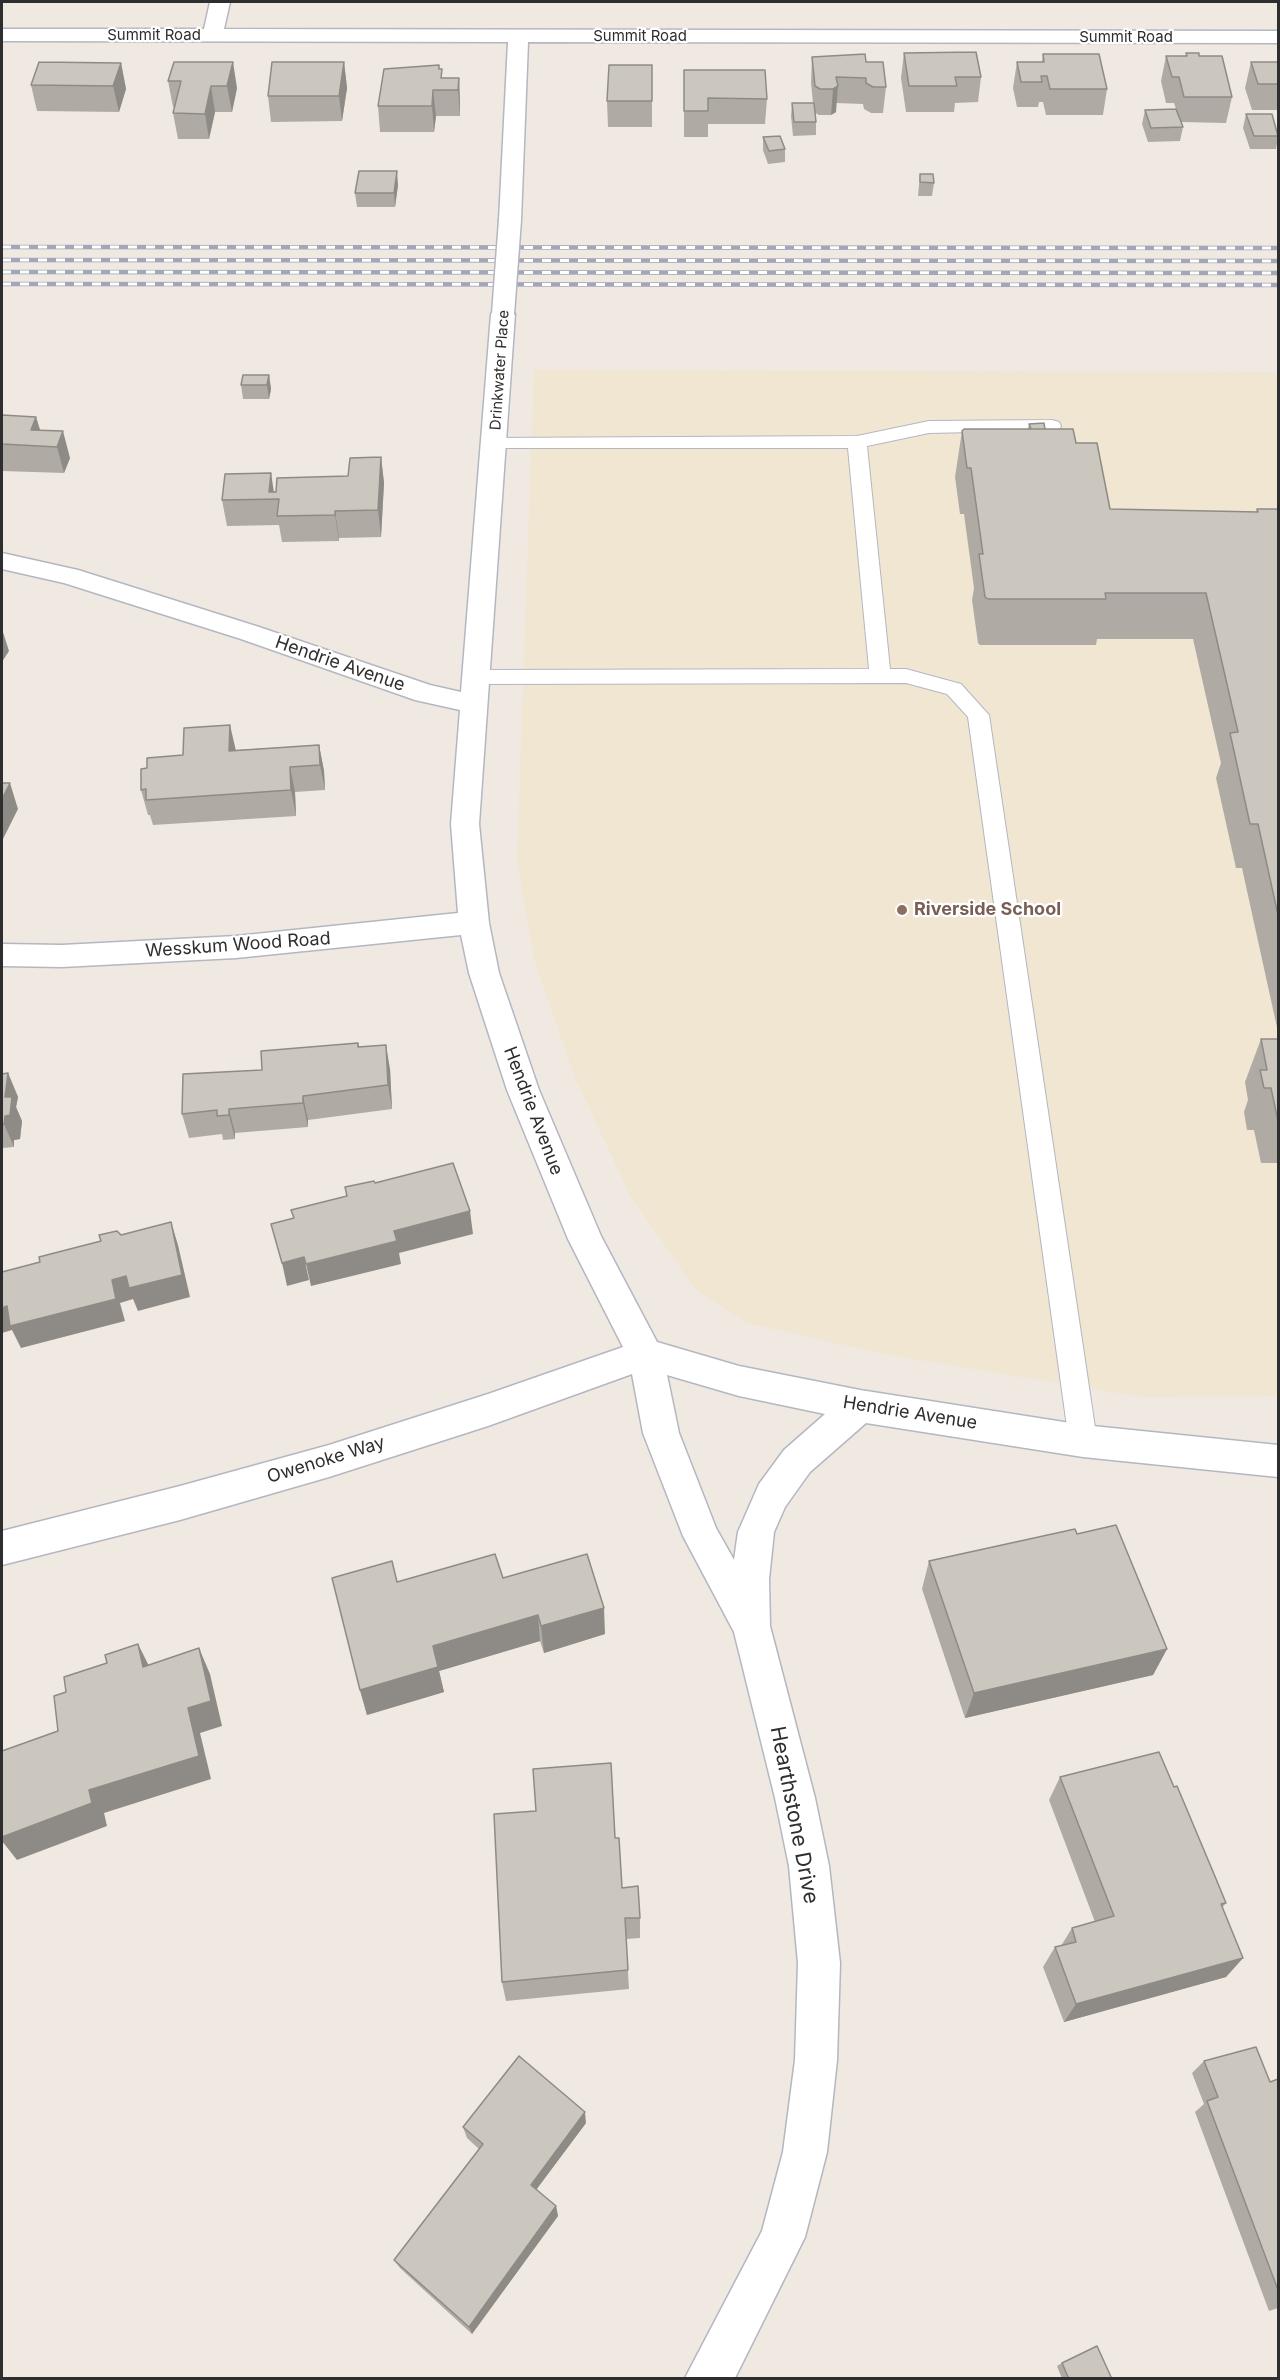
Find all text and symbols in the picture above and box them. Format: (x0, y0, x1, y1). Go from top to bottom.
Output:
street label: Summit Road (107, 26, 201, 44)
street label: Summit Road (593, 27, 687, 45)
street label: Summit Road (1079, 28, 1173, 46)
street label: Drinkwater Place (487, 309, 513, 431)
street label: Hendrie Avenue (272, 632, 408, 696)
place label: Riverside School (914, 899, 1061, 921)
marker: Riverside School (895, 903, 909, 917)
street label: Wesskum Wood Road (145, 928, 331, 962)
street label: Hendrie Avenue (499, 1044, 567, 1178)
street label: Hendrie Avenue (841, 1392, 979, 1434)
street label: Owenoke Way (265, 1432, 387, 1488)
street label: Hearthstone Drive (764, 1724, 824, 1906)

